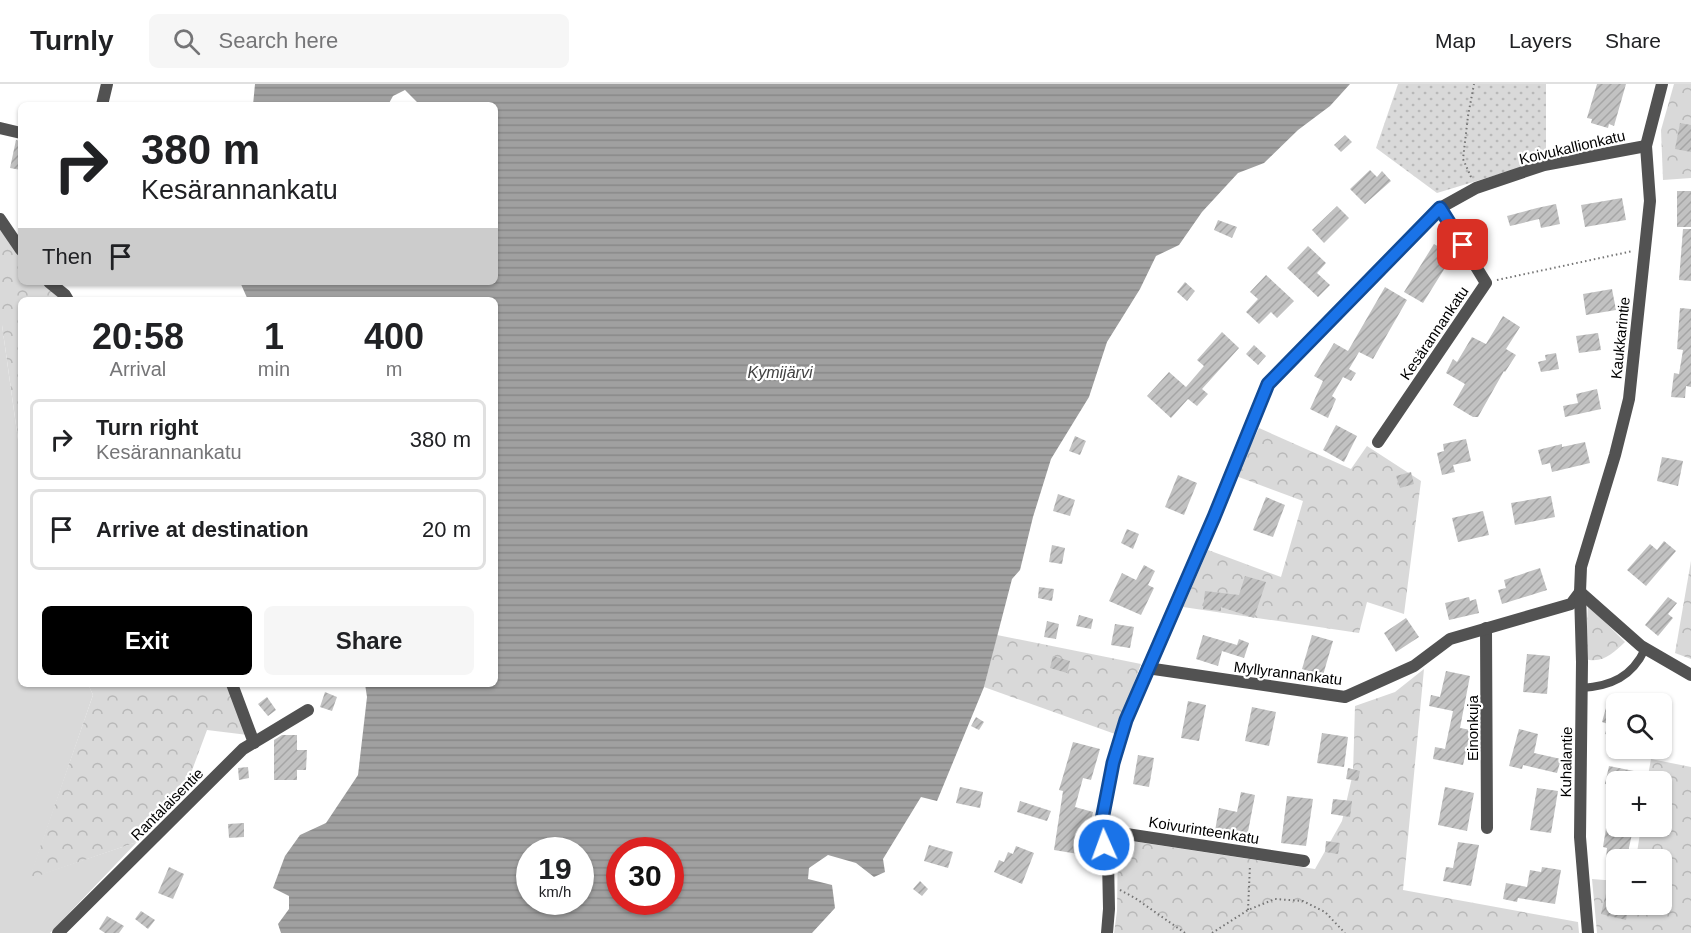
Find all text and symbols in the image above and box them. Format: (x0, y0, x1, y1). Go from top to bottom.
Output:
search box (149, 14, 569, 68)
text: Turnly (30, 25, 113, 56)
icon: search (170, 25, 203, 58)
text: Search here (218, 28, 338, 53)
text: Map (1435, 29, 1476, 52)
text: Layers (1509, 29, 1572, 52)
text: Share (1605, 29, 1661, 52)
icon: right (42, 126, 120, 204)
text: 380 m (141, 126, 260, 173)
street label: Koivukallionkatu (1517, 127, 1627, 167)
text: Kesärannankatu (141, 175, 338, 205)
pin (1437, 219, 1488, 270)
icon: arrive (1446, 228, 1479, 261)
icon: arrive (104, 240, 137, 273)
text: Then (42, 244, 92, 269)
street label: Kesärannankatu (1396, 283, 1472, 383)
street label: Kaukkarintie (1607, 296, 1633, 380)
text: 20:58 (92, 316, 184, 357)
text: 1 (264, 316, 284, 357)
text: 400 (364, 316, 424, 357)
text: Arrival (110, 358, 166, 380)
text: min (258, 358, 290, 380)
text: m (386, 358, 402, 380)
water label: Kymijärvi (748, 364, 813, 381)
text: Turn right (96, 415, 198, 440)
icon: right (45, 423, 78, 456)
text: 380 m (410, 427, 471, 452)
text: Kesärannankatu (96, 441, 242, 463)
icon: arrive (45, 513, 78, 546)
text: Arrive at destination (96, 517, 309, 542)
text: 20 m (422, 517, 471, 542)
button: Exit (42, 606, 252, 675)
button: Share (264, 606, 474, 675)
street label: Myllyrannankatu (1233, 658, 1343, 688)
map controls (1606, 693, 1672, 915)
button: search (1606, 693, 1672, 759)
street label: Einonkuja (1464, 694, 1481, 761)
street label: Kuhalantie (1557, 726, 1575, 798)
street label: Rantalaisentie (127, 764, 207, 844)
button: + (1606, 771, 1672, 837)
position arrow (1072, 813, 1136, 877)
street label: Koivurinteenkatu (1147, 813, 1261, 847)
speed limit sign: 30 (606, 837, 684, 915)
button: − (1606, 849, 1672, 915)
text: 19 (538, 852, 572, 885)
text: km/h (539, 883, 571, 900)

